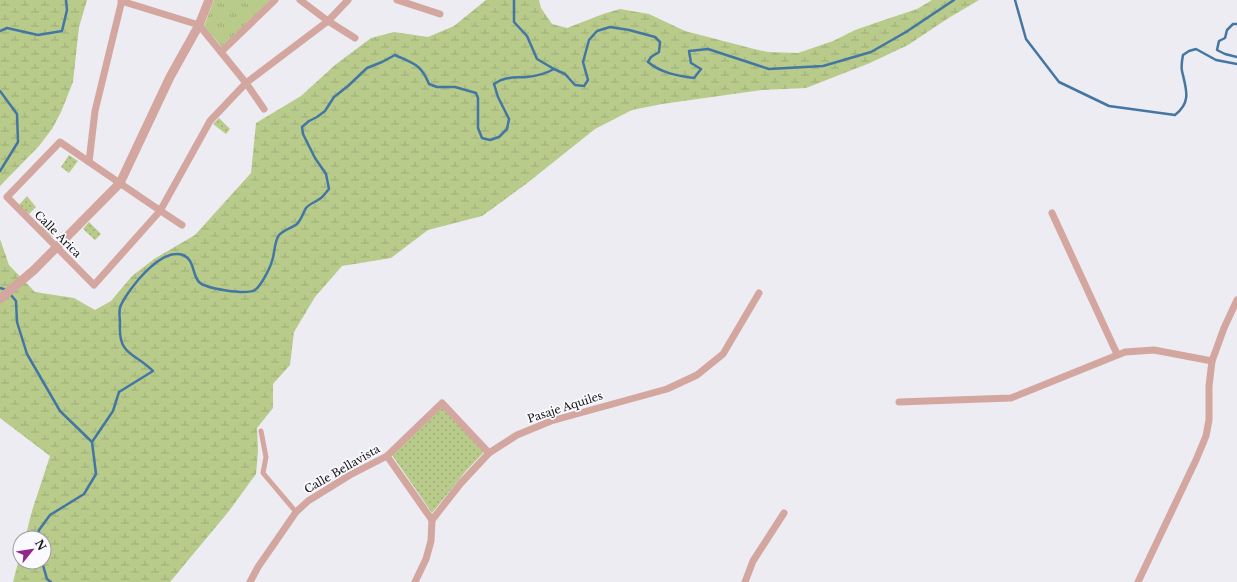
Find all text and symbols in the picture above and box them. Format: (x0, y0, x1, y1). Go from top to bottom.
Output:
street label: Calle Arica (32, 208, 85, 261)
street label: Pasaje Aquiles (526, 388, 604, 426)
street label: Calle Bellavista (302, 441, 383, 496)
north arrow (12, 530, 52, 570)
text: N (32, 537, 50, 554)

